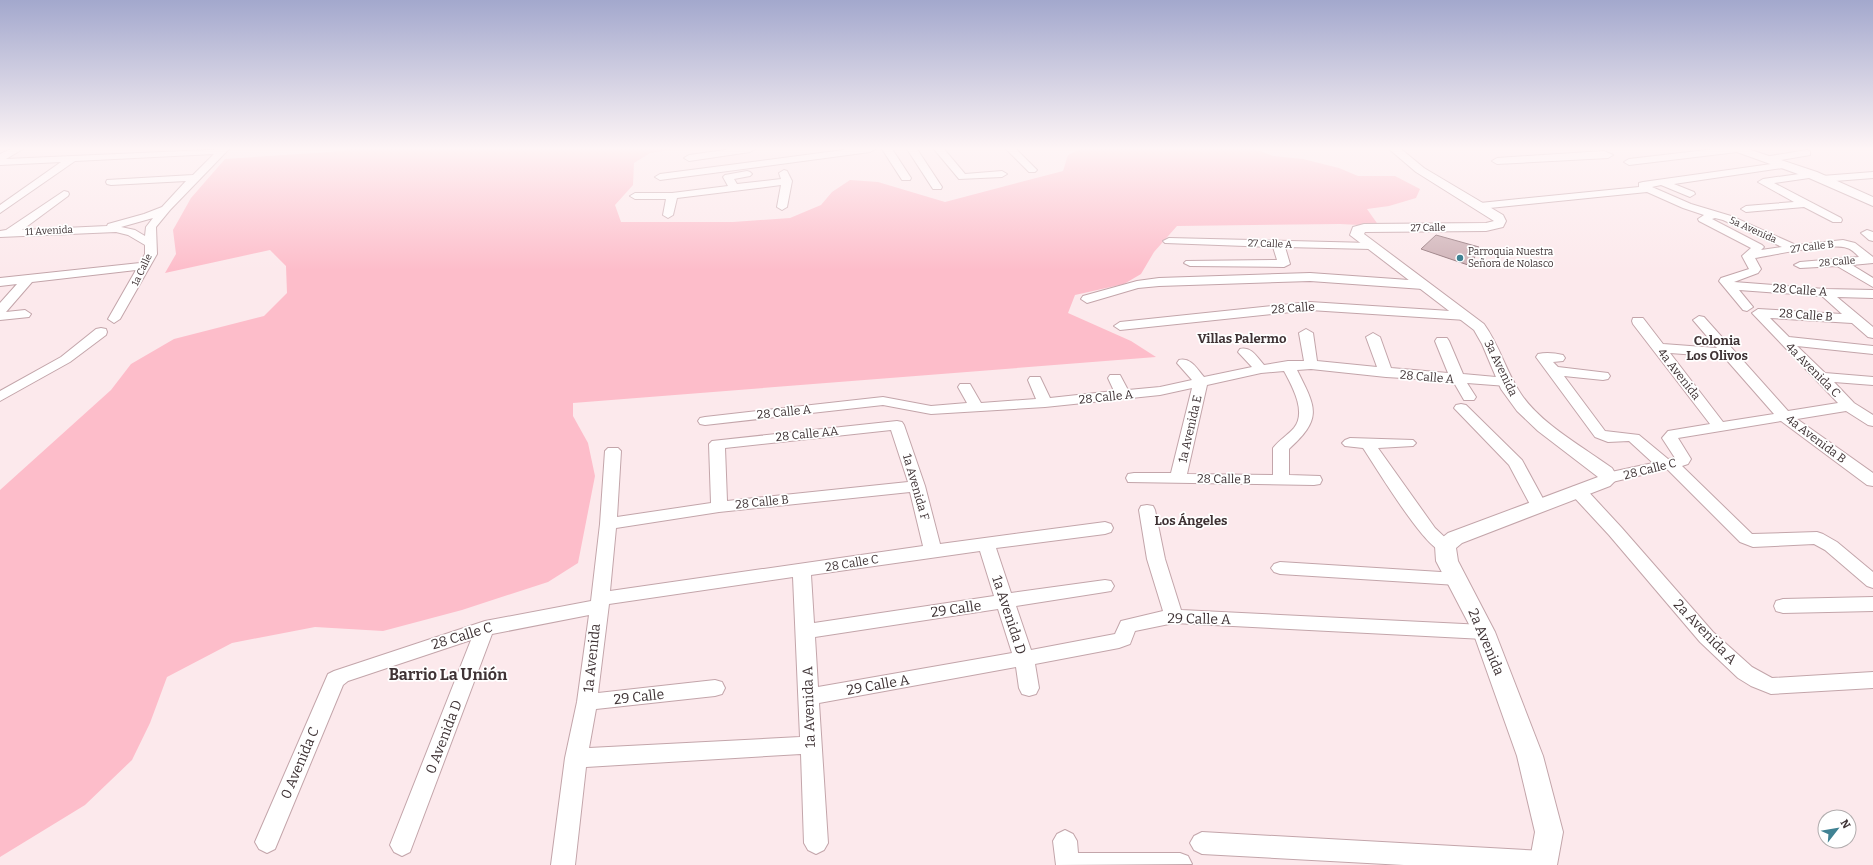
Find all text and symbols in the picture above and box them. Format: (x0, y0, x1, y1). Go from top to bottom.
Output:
street label: 5a Avenida (1727, 214, 1779, 246)
street label: 27 Calle (1410, 222, 1446, 234)
street label: 11 Avenida (25, 224, 74, 238)
street label: 27 Calle A (1248, 237, 1293, 251)
street label: 27 Calle B (1790, 238, 1834, 256)
place label: Parroquia Nuestra Señora de Nolasco (1468, 246, 1554, 270)
street label: 1a Calle (129, 252, 155, 288)
marker: Parroquia Nuestra Señora de Nolasco (1455, 253, 1465, 263)
street label: 28 Calle (1818, 254, 1856, 270)
street label: 28 Calle A (1772, 281, 1828, 299)
street label: 28 Calle (1271, 299, 1315, 317)
street label: 28 Calle B (1779, 306, 1833, 324)
district label: Villas Palermo (1198, 331, 1287, 346)
district label: Colonia Los Olivos (1686, 333, 1748, 363)
street label: 3a Avenida (1481, 338, 1521, 399)
street label: 4a Avenida C (1783, 340, 1843, 400)
street label: 4a Avenida (1655, 346, 1704, 403)
street label: 28 Calle A (1399, 368, 1455, 386)
street label: 28 Calle A (1078, 387, 1134, 407)
street label: 1a Avenida E (1175, 394, 1205, 464)
street label: 28 Calle A (756, 402, 812, 422)
street label: 4a Avenida B (1783, 412, 1849, 466)
street label: 28 Calle AA (775, 424, 840, 444)
street label: 1a Avenida F (900, 452, 932, 522)
street label: 28 Calle C (1622, 456, 1678, 482)
street label: 28 Calle B (1197, 472, 1251, 486)
street label: 28 Calle B (735, 492, 789, 512)
district label: Los Ángeles (1155, 512, 1227, 528)
street label: 28 Calle C (824, 552, 880, 574)
street label: 1a Avenida D (988, 573, 1030, 657)
street label: 2a Avenida A (1670, 596, 1740, 668)
street label: 29 Calle (930, 597, 982, 621)
street label: 2a Avenida (1464, 606, 1508, 678)
street label: 29 Calle A (1167, 610, 1231, 628)
street label: 28 Calle C (429, 619, 495, 653)
street label: 1a Avenida (580, 622, 604, 693)
district label: Barrio La Unión (389, 665, 508, 684)
street label: 1a Avenida A (799, 666, 819, 748)
street label: 29 Calle A (845, 671, 911, 699)
street label: 29 Calle (613, 686, 665, 708)
street label: 0 Avenida D (422, 698, 466, 776)
street label: 0 Avenida C (277, 724, 323, 802)
north arrow (1817, 809, 1857, 849)
text: N (1837, 817, 1853, 832)

